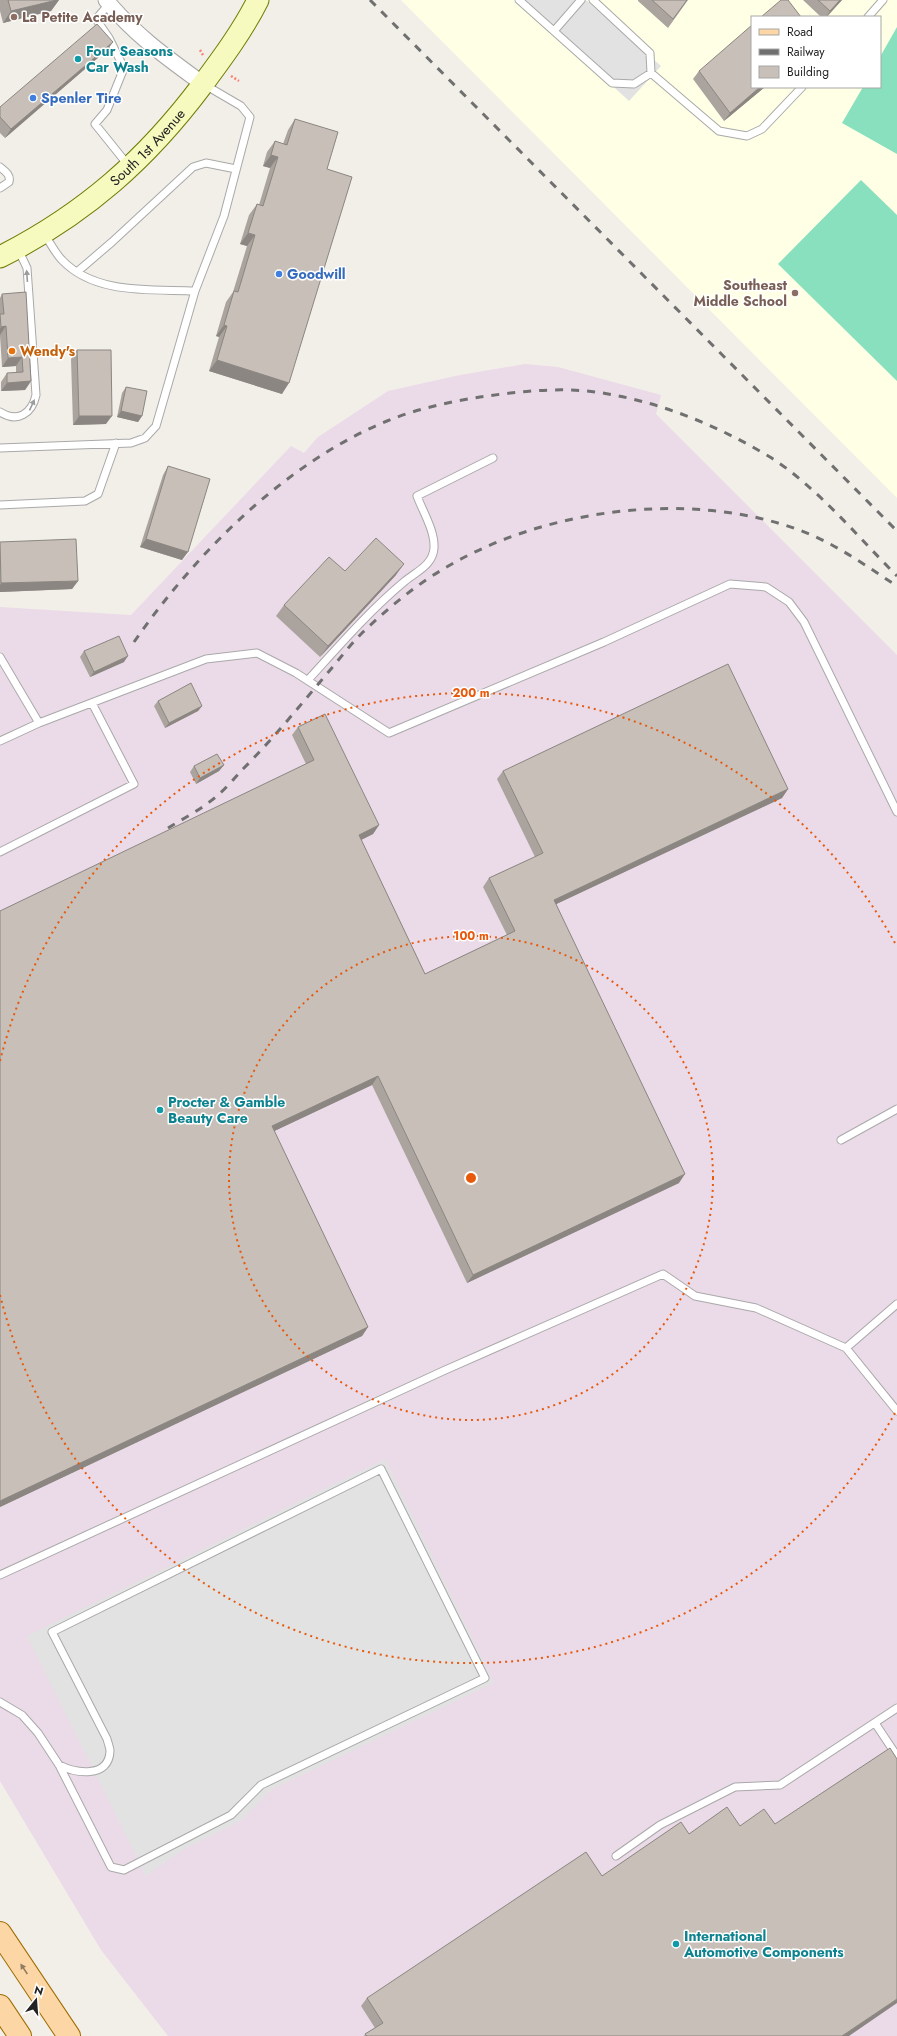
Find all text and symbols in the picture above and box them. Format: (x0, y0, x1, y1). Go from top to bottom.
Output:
place label: La Petite Academy (22, 7, 143, 27)
marker: La Petite Academy (9, 12, 19, 22)
legend (751, 16, 881, 88)
text: Road (787, 23, 813, 41)
place label: Four Seasons Car Wash (86, 41, 174, 77)
text: Railway (787, 43, 825, 61)
marker: Four Seasons Car Wash (73, 54, 83, 64)
text: Building (787, 63, 829, 81)
place label: Spenler Tire (41, 88, 122, 108)
marker: Spenler Tire (28, 93, 38, 103)
street label: South 1st Avenue (105, 104, 190, 190)
place label: Goodwill (287, 264, 346, 284)
marker: Goodwill (274, 269, 284, 279)
one-way arrow (24, 270, 31, 282)
place label: Southeast Middle School (693, 275, 788, 311)
marker: Southeast Middle School (790, 288, 800, 298)
place label: Wendy's (20, 341, 76, 361)
marker: Wendy's (7, 346, 17, 356)
one-way arrow (29, 399, 35, 410)
text: 200 m (452, 684, 490, 702)
text: 100 m (453, 927, 489, 945)
place label: Procter & Gamble Beauty Care (168, 1092, 285, 1128)
marker: Procter & Gamble Beauty Care (155, 1105, 165, 1115)
centre of rings (464, 1171, 478, 1185)
place label: International Automotive Components (683, 1926, 844, 1962)
marker: International Automotive Components (671, 1939, 681, 1949)
one-way arrow (20, 1963, 28, 1974)
north arrow (16, 1980, 56, 2020)
text: N (32, 1982, 45, 1999)

